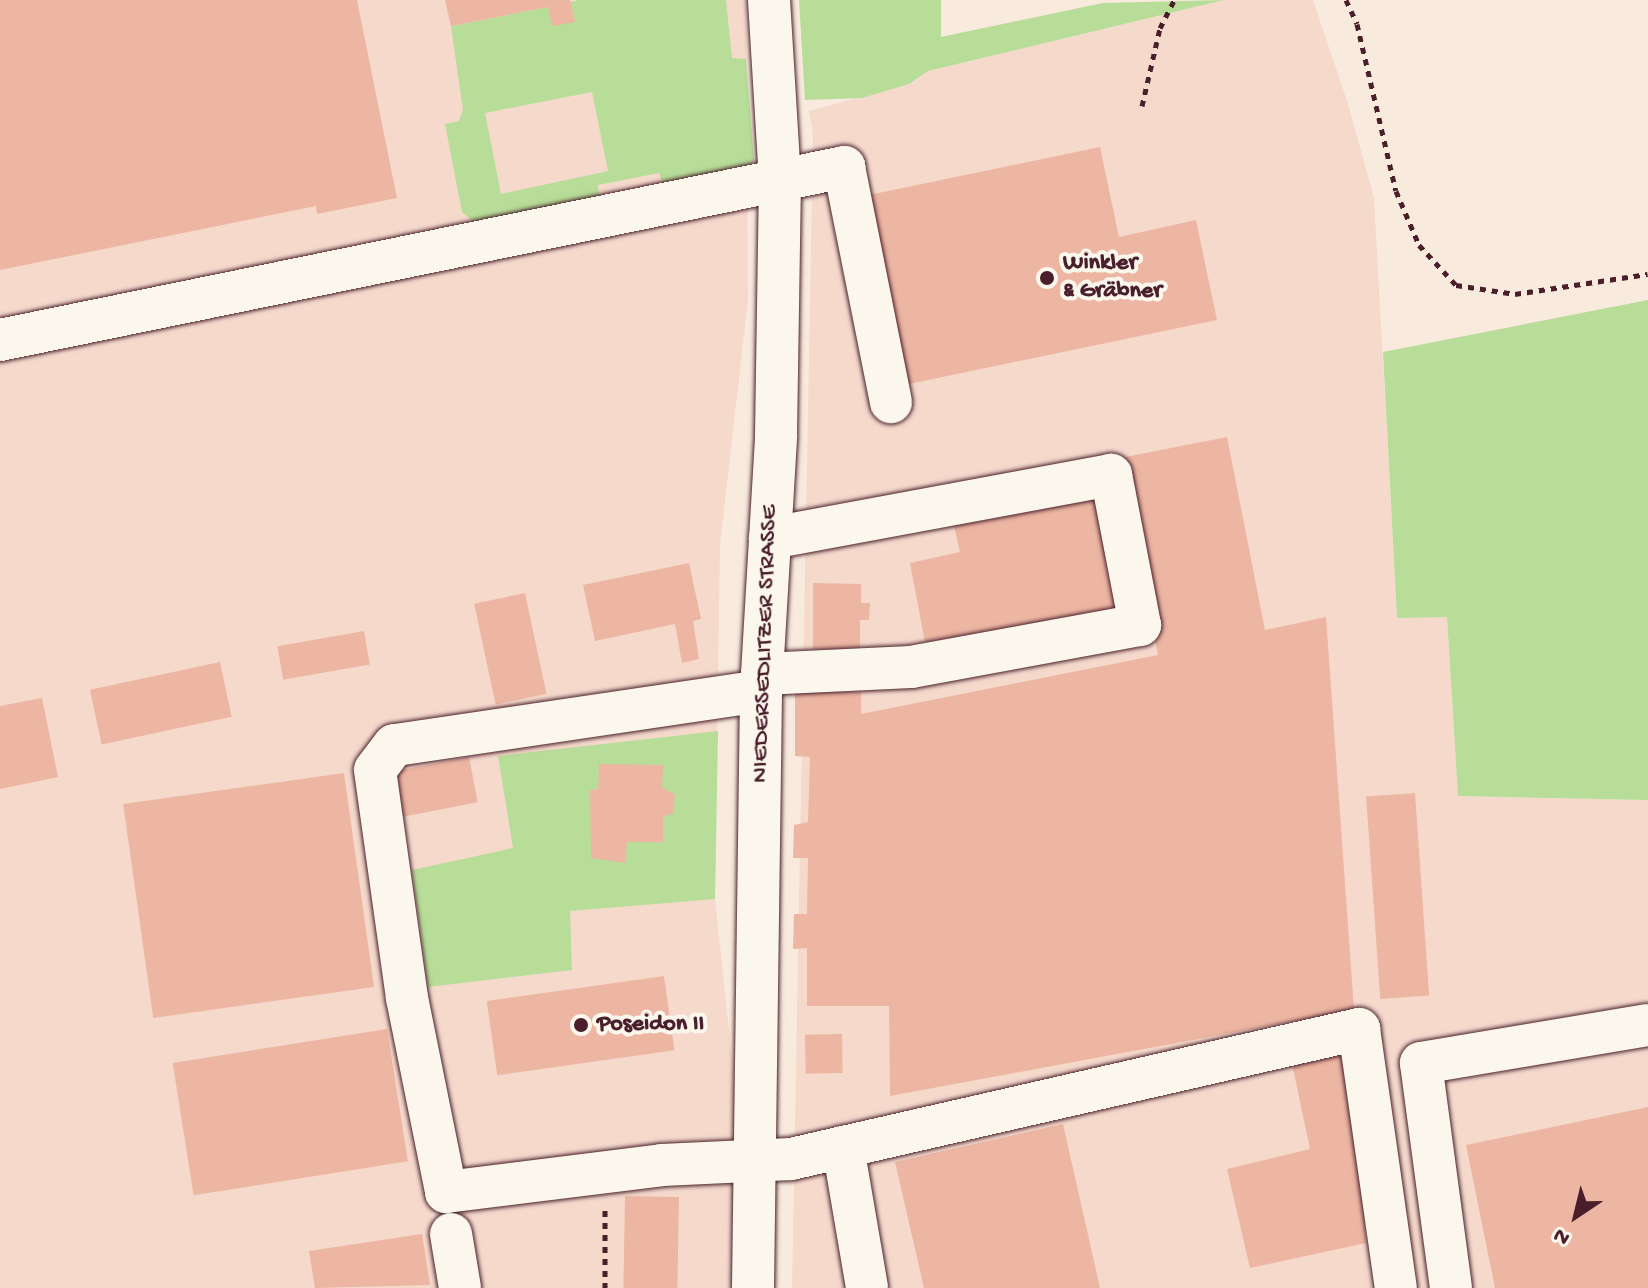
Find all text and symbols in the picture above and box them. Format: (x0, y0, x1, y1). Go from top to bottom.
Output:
place label: Winkler & Gräbner (1063, 250, 1162, 306)
marker: Winkler & Gräbner (1038, 269, 1056, 287)
street label: NIEDERSEDLITZER STRASSE (747, 505, 785, 783)
place label: Poseidon II (597, 1011, 704, 1039)
marker: Poseidon II (572, 1016, 590, 1034)
north arrow (1536, 1176, 1616, 1256)
text: N (1549, 1221, 1576, 1250)

